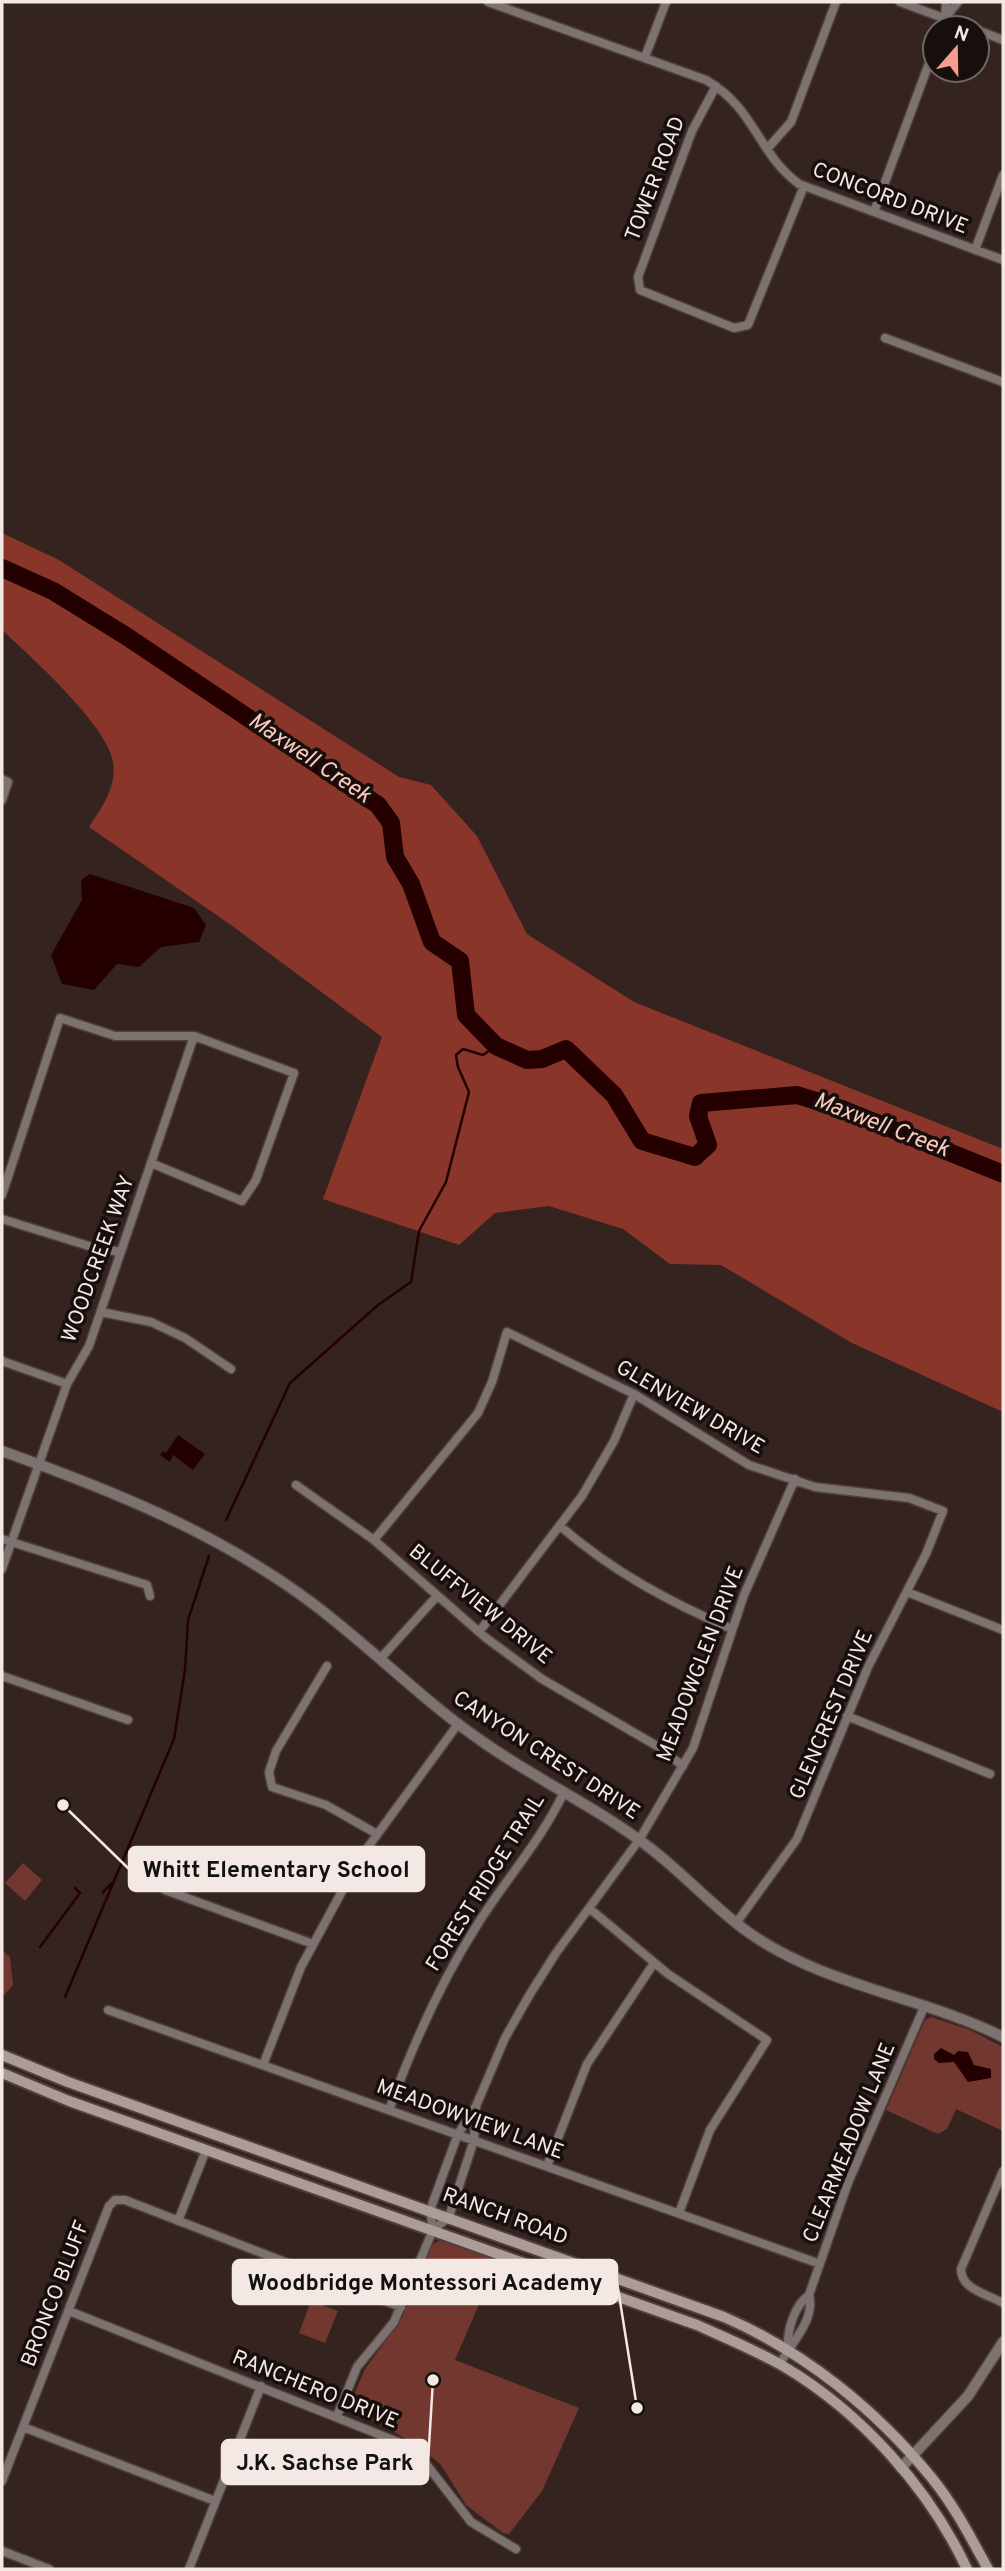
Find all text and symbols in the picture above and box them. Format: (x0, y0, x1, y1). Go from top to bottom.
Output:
north arrow (921, 14, 991, 84)
text: N (951, 21, 972, 49)
street label: TOWER ROAD (620, 113, 692, 245)
street label: CONCORD DRIVE (808, 157, 972, 241)
water label: Maxwell Creek (242, 707, 376, 811)
water label: Maxwell Creek (809, 1087, 953, 1165)
street label: WOODCREEK WAY (56, 1172, 142, 1346)
street label: GLENVIEW DRIVE (611, 1354, 769, 1462)
street label: BLUFFVIEW DRIVE (403, 1539, 557, 1671)
street label: MEADOWGLEN DRIVE (651, 1562, 751, 1766)
street label: GLENCREST DRIVE (784, 1626, 880, 1804)
street label: CANYON CREST DRIVE (447, 1685, 645, 1827)
street label: FOREST RIDGE TRAIL (420, 1789, 552, 1977)
callout: Whitt Elementary School (129, 1847, 424, 1891)
text: Whitt Elementary School (142, 1857, 410, 1886)
street label: CLEARMEADOW LANE (797, 2039, 903, 2247)
street label: MEADOWVIEW LANE (373, 2074, 567, 2166)
street label: RANCH ROAD (439, 2182, 571, 2252)
street label: BRONCO BLUFF (16, 2217, 96, 2371)
callout: Woodbridge Montessori Academy (233, 2260, 617, 2304)
text: Woodbridge Montessori Academy (248, 2270, 602, 2299)
street label: RANCHERO DRIVE (228, 2344, 402, 2436)
callout: J.K. Sachse Park (222, 2440, 428, 2484)
text: J.K. Sachse Park (236, 2450, 414, 2479)

